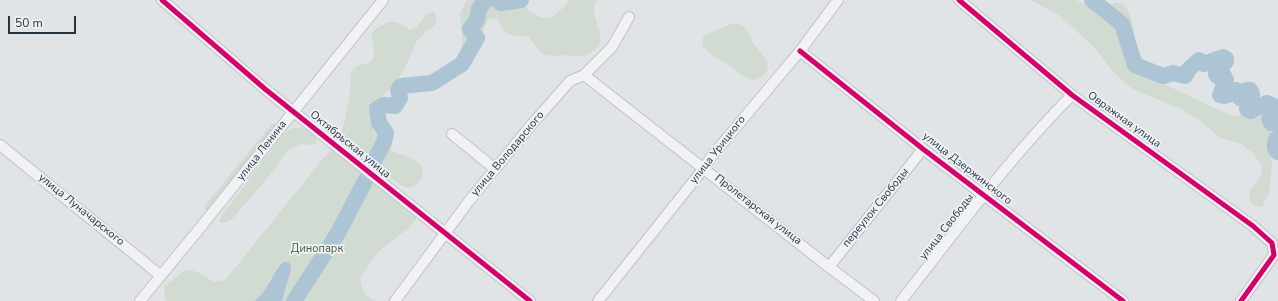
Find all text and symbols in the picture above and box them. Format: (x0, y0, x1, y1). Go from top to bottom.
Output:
scale bar (10, 8, 78, 34)
text: 50 m (15, 15, 43, 31)
street label: Овражная улица (1085, 89, 1163, 151)
street label: Октябрьская улица (307, 108, 393, 182)
street label: улица Володарского (469, 109, 547, 199)
street label: улица Урицкого (687, 113, 749, 187)
street label: улица Ленина (234, 118, 290, 184)
street label: улица Дзержинского (920, 130, 1014, 208)
street label: переулок Свободы (840, 166, 912, 250)
street label: улица Луначарского (35, 171, 127, 249)
street label: Пролетарская улица (712, 172, 804, 248)
street label: улица Свободы (917, 191, 977, 263)
park label: Динопарк (291, 242, 343, 256)

